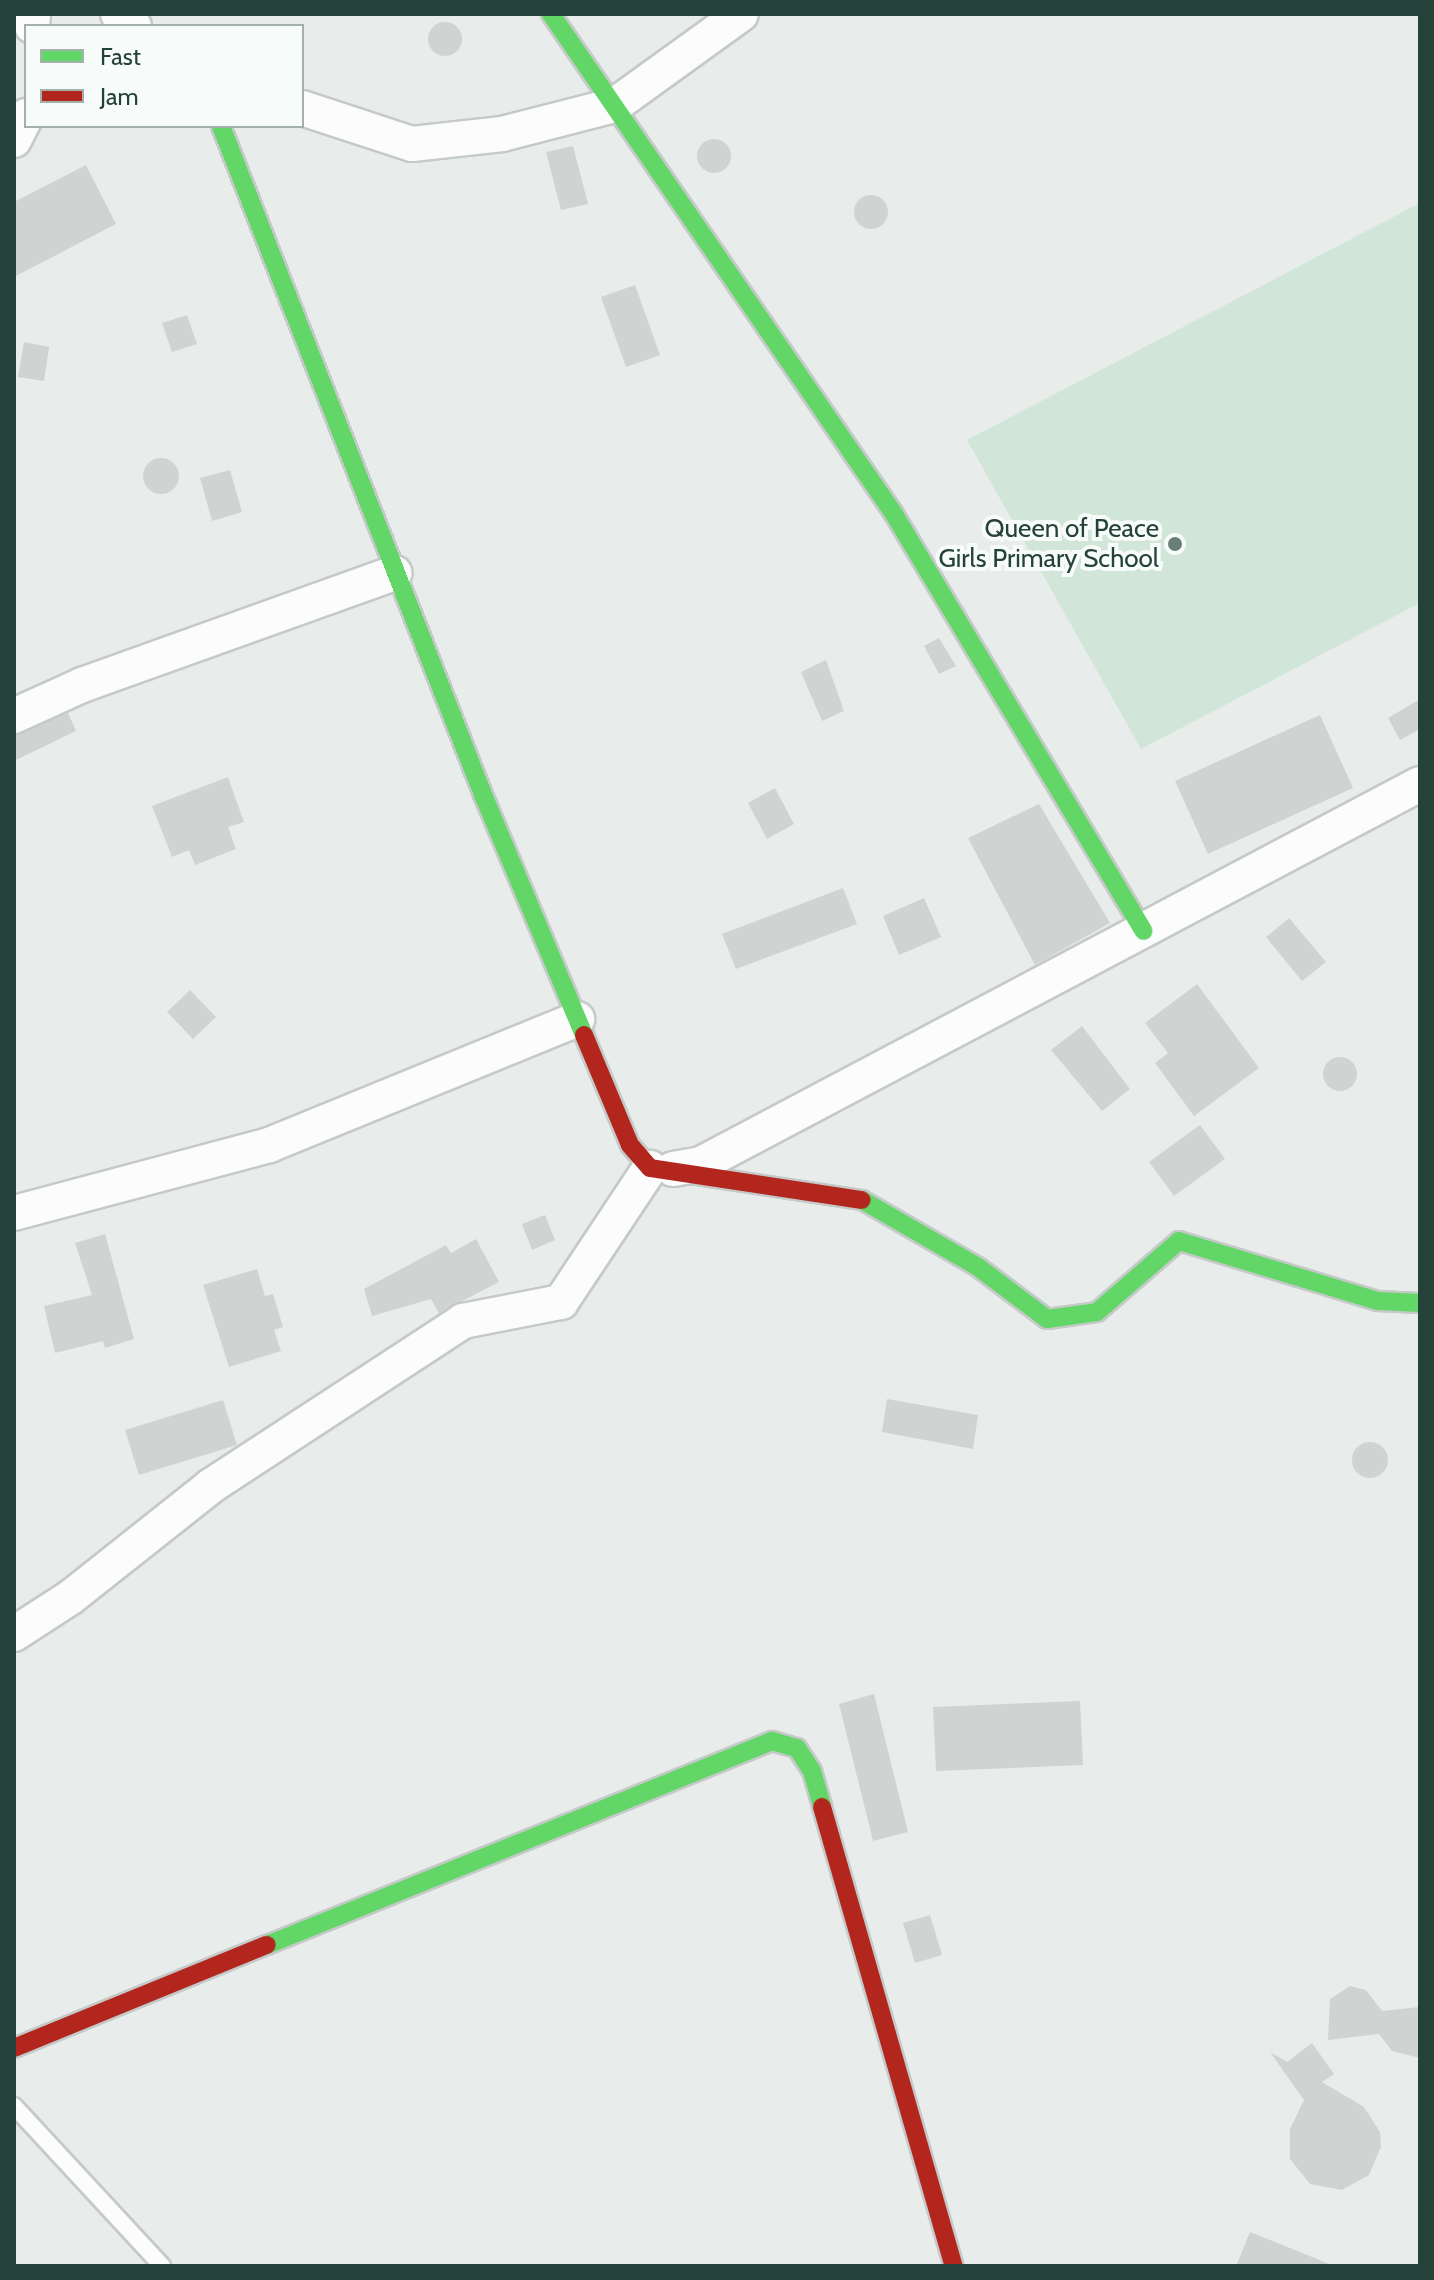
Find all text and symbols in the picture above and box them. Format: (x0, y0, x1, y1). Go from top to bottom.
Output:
legend (24, 24, 304, 128)
text: Fast (100, 42, 141, 71)
text: Jam (100, 82, 138, 111)
place label: Queen of Peace Girls Primary School (939, 513, 1159, 574)
marker: Queen of Peace Girls Primary School (1166, 535, 1184, 553)

